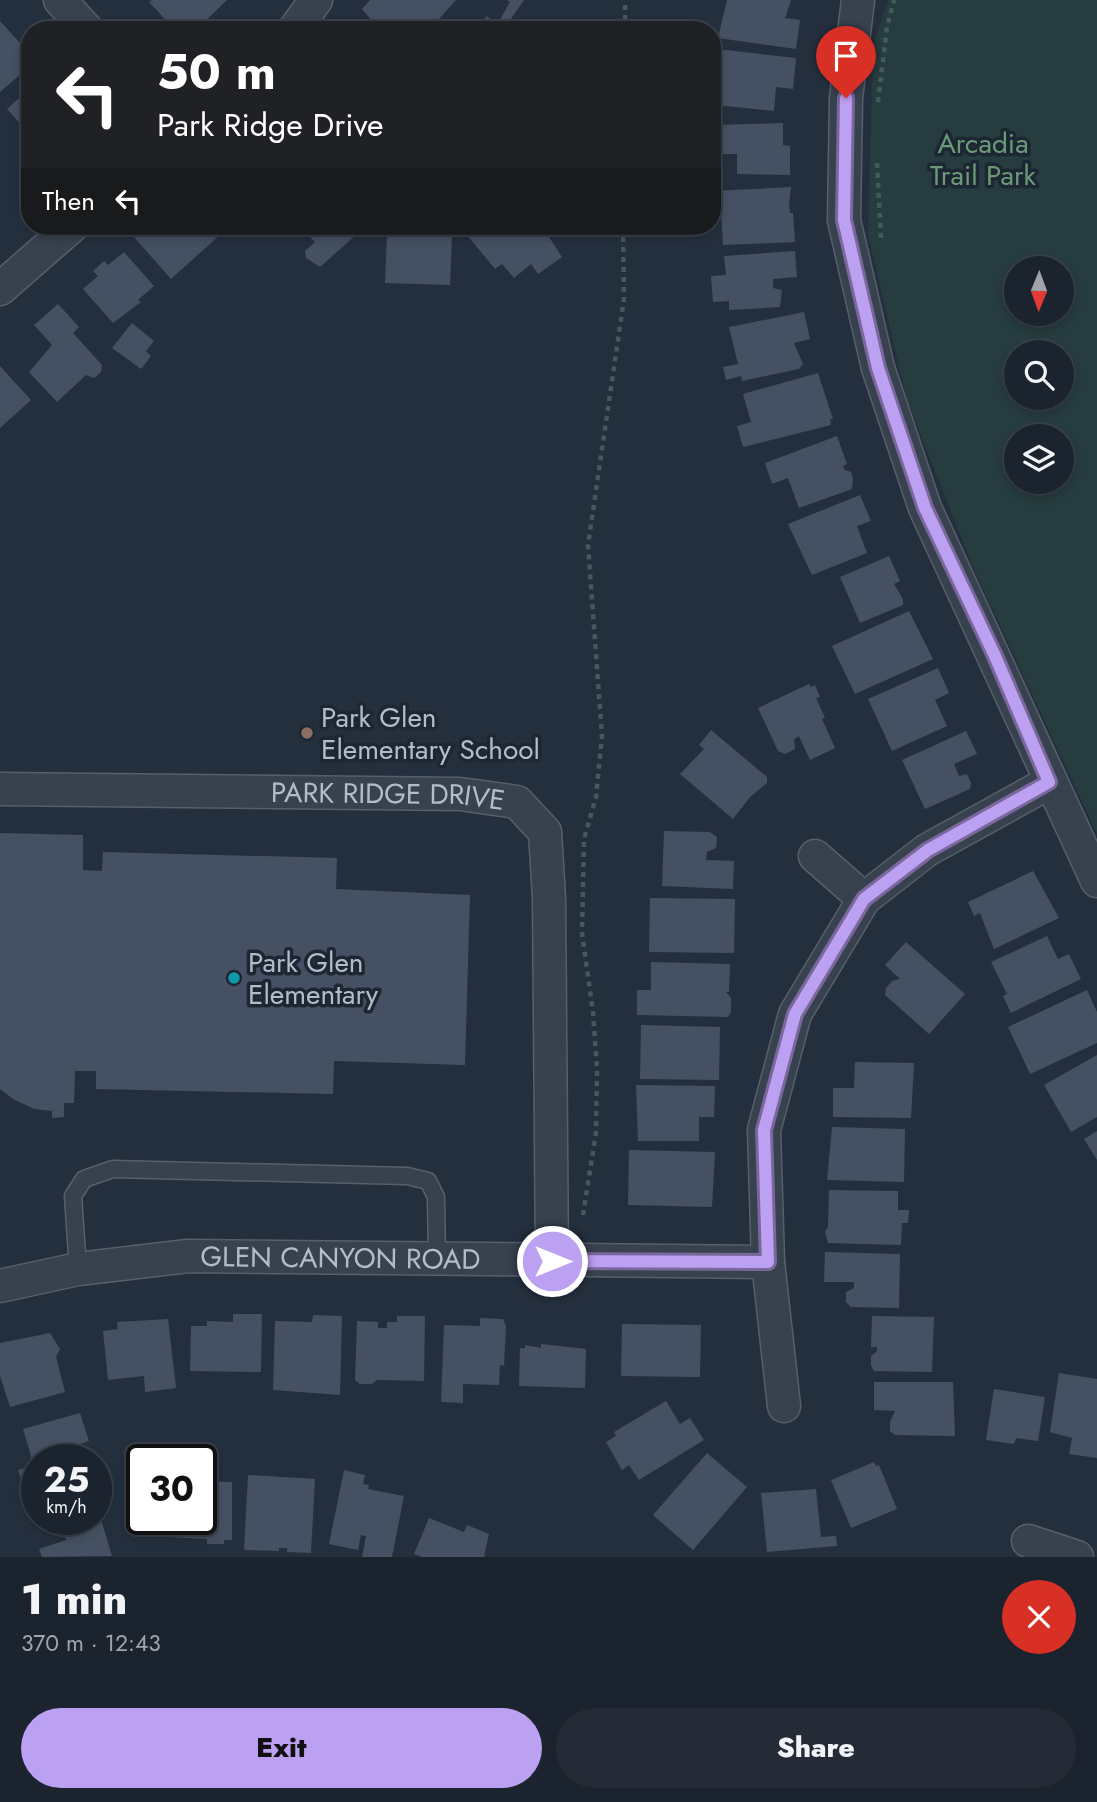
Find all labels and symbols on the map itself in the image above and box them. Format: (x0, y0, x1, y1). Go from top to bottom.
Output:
pin (816, 26, 876, 98)
park label: Arcadia Trail Park (930, 123, 1037, 196)
north arrow (1004, 256, 1074, 326)
place label: Park Glen Elementary School (321, 697, 540, 770)
marker: Park Glen Elementary School (299, 725, 315, 741)
street label: PARK RIDGE DRIVE (271, 771, 508, 821)
place label: Park Glen Elementary (248, 942, 379, 1015)
marker: Park Glen Elementary (226, 970, 242, 986)
position arrow (515, 1224, 589, 1298)
street label: GLEN CANYON ROAD (200, 1236, 481, 1280)
speed limit sign: 30 (126, 1444, 217, 1535)

